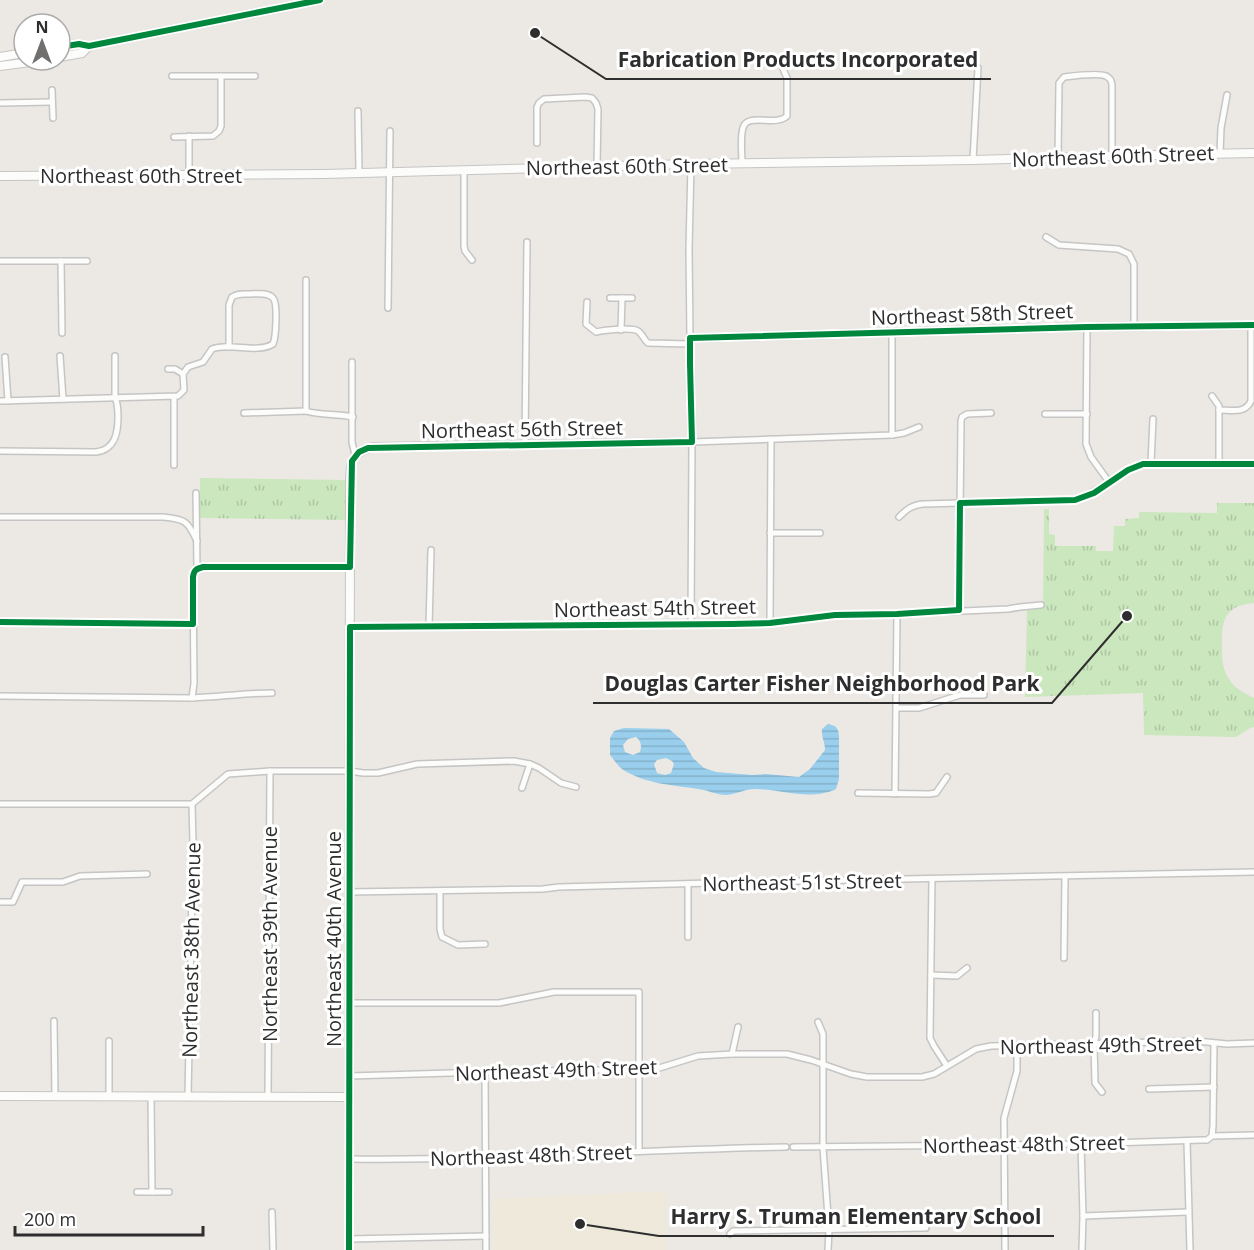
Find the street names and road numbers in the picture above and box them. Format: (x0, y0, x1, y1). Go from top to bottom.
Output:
street label: Northeast 60th Street (1011, 139, 1215, 173)
street label: Northeast 60th Street (526, 151, 728, 181)
street label: Northeast 60th Street (40, 162, 242, 189)
street label: Northeast 58th Street (870, 297, 1074, 331)
street label: Northeast 56th Street (421, 414, 623, 444)
street label: Northeast 54th Street (554, 593, 756, 623)
street label: Northeast 39th Avenue (256, 826, 283, 1042)
street label: Northeast 40th Avenue (320, 831, 347, 1047)
street label: Northeast 38th Avenue (176, 842, 206, 1058)
street label: Northeast 51st Street (702, 867, 902, 897)
street label: Northeast 49th Street (1000, 1030, 1202, 1060)
street label: Northeast 49th Street (454, 1053, 658, 1087)
street label: Northeast 48th Street (923, 1129, 1125, 1159)
street label: Northeast 48th Street (429, 1138, 633, 1172)

